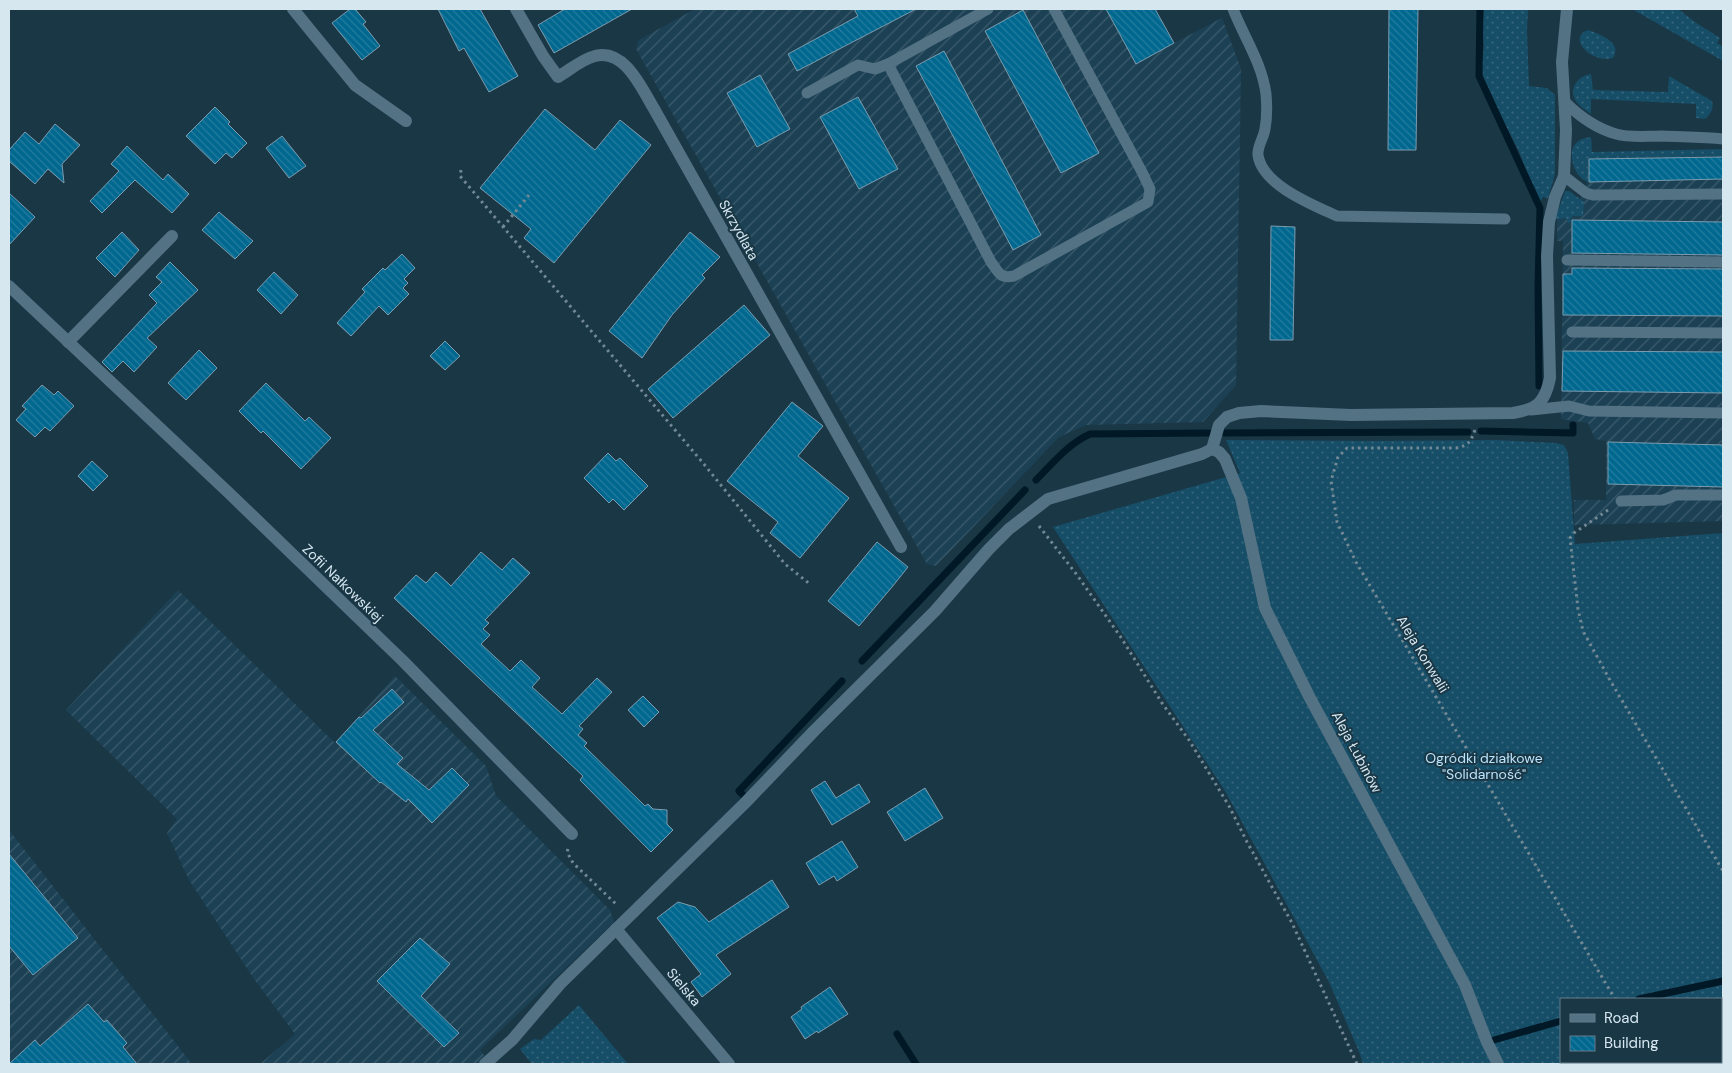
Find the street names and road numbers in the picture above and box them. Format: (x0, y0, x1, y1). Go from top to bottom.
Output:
street label: Skrzydlata (715, 197, 763, 263)
street label: Zofii Nałkowskiej (299, 540, 387, 626)
street label: Aleja Konwalii (1393, 612, 1453, 696)
street label: Aleja Łubinów (1328, 708, 1386, 796)
street label: Sielska (663, 964, 705, 1010)

